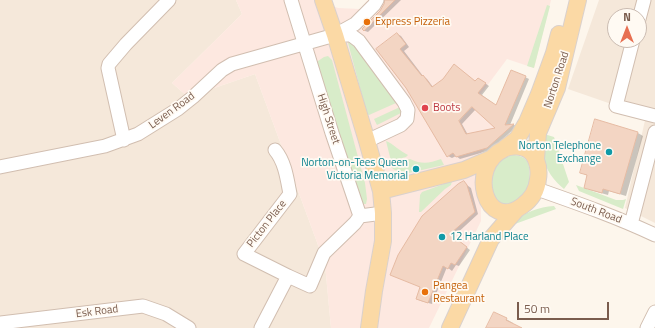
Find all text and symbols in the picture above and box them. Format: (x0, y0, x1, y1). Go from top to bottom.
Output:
north arrow (607, 8, 647, 48)
text: N (623, 9, 631, 25)
place label: Express Pizzeria (375, 15, 450, 29)
marker: Express Pizzeria (362, 17, 372, 27)
street label: Norton Road (542, 50, 572, 110)
street label: Leven Road (146, 90, 198, 132)
street label: High Street (314, 92, 342, 146)
place label: Boots (433, 101, 460, 115)
marker: Boots (420, 103, 430, 113)
place label: Norton Telephone Exchange (519, 139, 601, 165)
marker: Norton Telephone Exchange (604, 147, 614, 157)
place label: Norton-on-Tees Queen Victoria Memorial (301, 156, 408, 182)
marker: Norton-on-Tees Queen Victoria Memorial (411, 164, 421, 174)
street label: South Road (569, 195, 623, 227)
street label: Picton Place (244, 198, 290, 250)
place label: 12 Harland Place (450, 230, 529, 244)
marker: 12 Harland Place (437, 232, 447, 242)
place label: Pangea Restaurant (433, 279, 485, 305)
marker: Pangea Restaurant (420, 287, 430, 297)
scale bar (519, 294, 611, 320)
text: 50 m (524, 299, 550, 318)
street label: Esk Road (75, 303, 119, 321)

